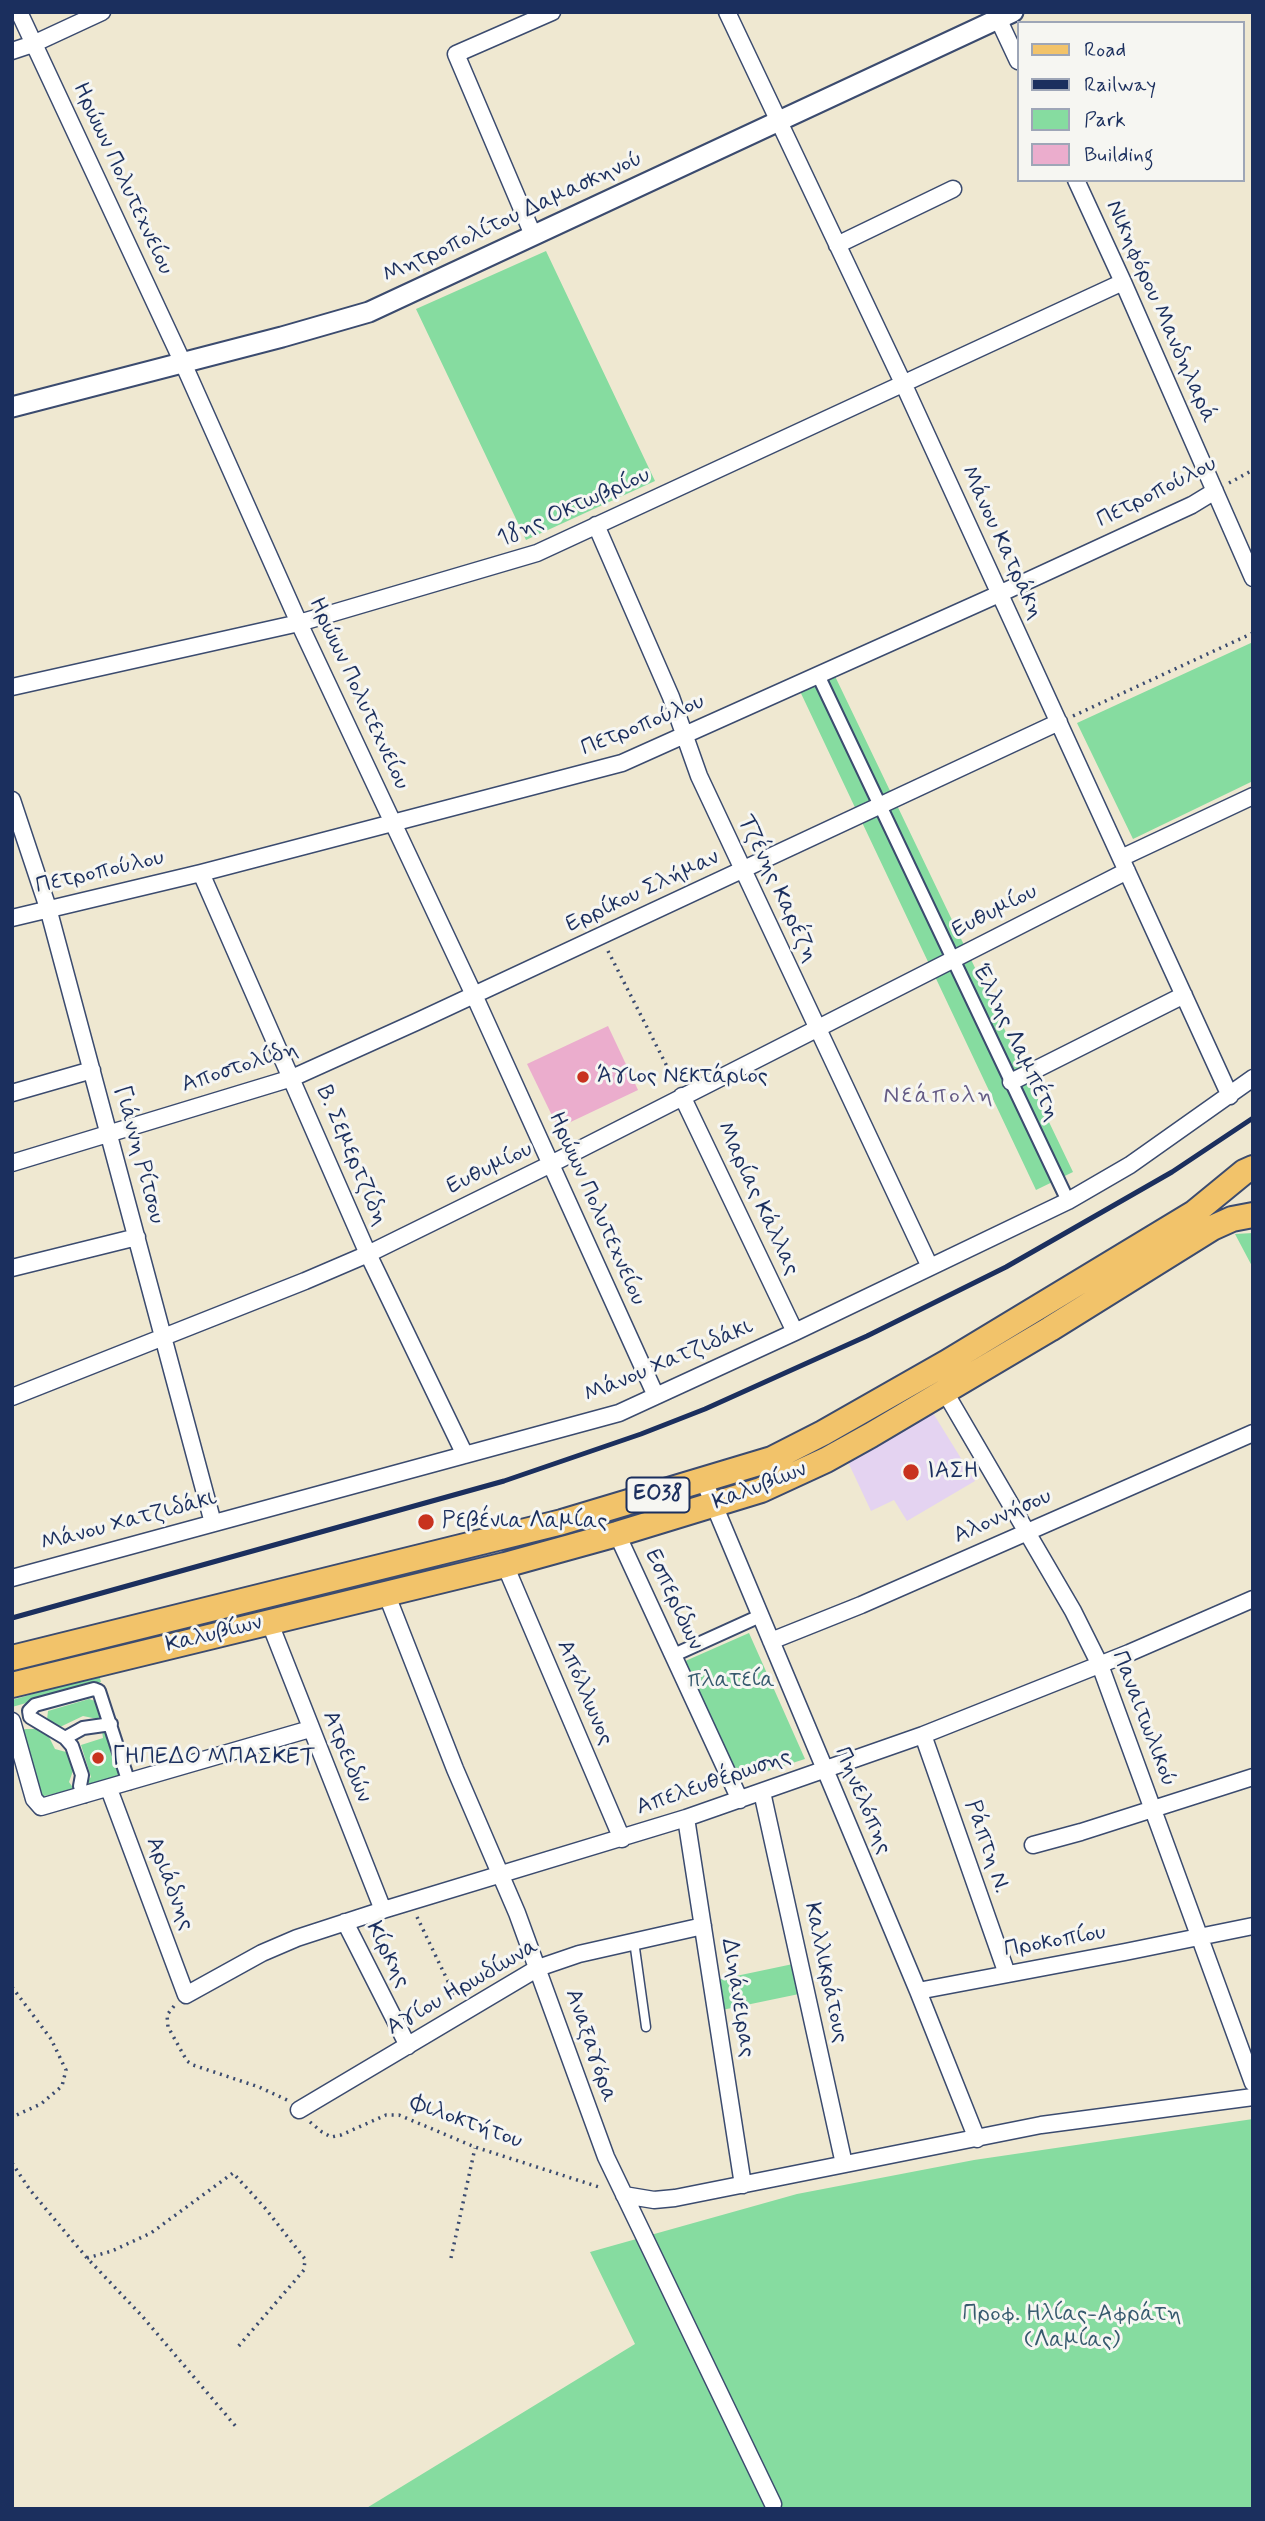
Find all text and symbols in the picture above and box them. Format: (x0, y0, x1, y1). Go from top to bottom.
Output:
legend (1016, 21, 1244, 182)
text: Road (1084, 36, 1126, 64)
text: Railway (1084, 71, 1156, 99)
street label: Ηρώων Πολυτεχνείου (65, 79, 179, 279)
text: Park (1084, 106, 1126, 134)
text: Building (1084, 141, 1154, 169)
street label: Μητροπολίτου Δαμασκηνού (379, 146, 647, 290)
street label: Νικηφόρου Μανδηλαρά (1098, 196, 1222, 428)
street label: Πετροπούλου (1092, 451, 1222, 535)
street label: 18ης Οκτωβρίου (493, 462, 655, 554)
street label: Μάνου Κατράκη (953, 462, 1049, 624)
street label: Ηρώων Πολυτεχνείου (301, 594, 415, 794)
street label: Πετροπούλου (577, 689, 709, 763)
street label: Τζένης Καρέζη (731, 811, 823, 967)
street label: Ερρίκου Σλήμαν (562, 844, 724, 940)
street label: Πετροπούλου (33, 845, 167, 901)
street label: Ευθυμίου (948, 879, 1042, 945)
street label: Έλλης Λαμπέτη (965, 960, 1065, 1126)
street label: Αποστολίδη (178, 1036, 302, 1100)
place label: Άγιος Νεκτάριος (597, 1063, 768, 1091)
marker: Άγιος Νεκτάριος (575, 1069, 591, 1085)
street label: Β. Σεμερτζίδη (309, 1082, 393, 1230)
street label: Γιάννη Ρίτσου (106, 1083, 170, 1227)
district label: Νεάπολη (884, 1083, 994, 1111)
street label: Ηρώων Πολυτεχνείου (541, 1108, 651, 1310)
street label: Μαρίας Κάλλας (709, 1118, 805, 1280)
street label: Ευθυμίου (443, 1136, 537, 1202)
street label: Μάνου Χατζιδάκι (580, 1314, 758, 1410)
street label: Καλυβίων (709, 1456, 811, 1518)
place label: ΙΑΣΗ (927, 1458, 979, 1486)
marker: ΙΑΣΗ (901, 1462, 921, 1482)
road number: ΕΟ38 (626, 1478, 690, 1512)
street label: Αλοννήσου (950, 1483, 1056, 1551)
street label: Μάνου Χατζιδάκι (38, 1485, 220, 1559)
place label: Ρεβένια Λαμίας (442, 1508, 607, 1536)
marker: Ρεβένια Λαμίας (416, 1512, 436, 1532)
street label: Εσπερίδων (638, 1545, 708, 1655)
street label: Καλυβίων (163, 1610, 265, 1660)
street label: Απόλλωνος (549, 1636, 619, 1750)
street label: Παναιτωλικού (1104, 1647, 1182, 1791)
park label: πλατεία (687, 1667, 775, 1695)
street label: Ατρειδών (315, 1707, 377, 1807)
street label: Πηνελόπης (827, 1743, 897, 1859)
place label: ΓΗΠΕΔΟ ΜΠΑΣΚΕΤ (112, 1744, 314, 1772)
street label: Απελευθέρωσης (633, 1744, 795, 1822)
marker: ΓΗΠΕΔΟ ΜΠΑΣΚΕΤ (90, 1750, 106, 1766)
street label: Ράπτη Ν. (957, 1797, 1015, 1897)
street label: Αριάδνης (139, 1833, 199, 1935)
street label: Καλλικράτους (797, 1900, 853, 2046)
street label: Κίρκης (359, 1917, 415, 1993)
street label: Προκοπίου (1002, 1919, 1108, 1965)
street label: Αγίου Ηρωδίωνα (382, 1933, 544, 2043)
street label: Διηάνειρας (714, 1936, 760, 2060)
street label: Αναξαγόρα (558, 1986, 622, 2106)
street label: Φιλοκτήτου (406, 2090, 526, 2156)
park label: Προφ. Ηλίας-Αφράτη (Λαμίας) (962, 2301, 1182, 2355)

